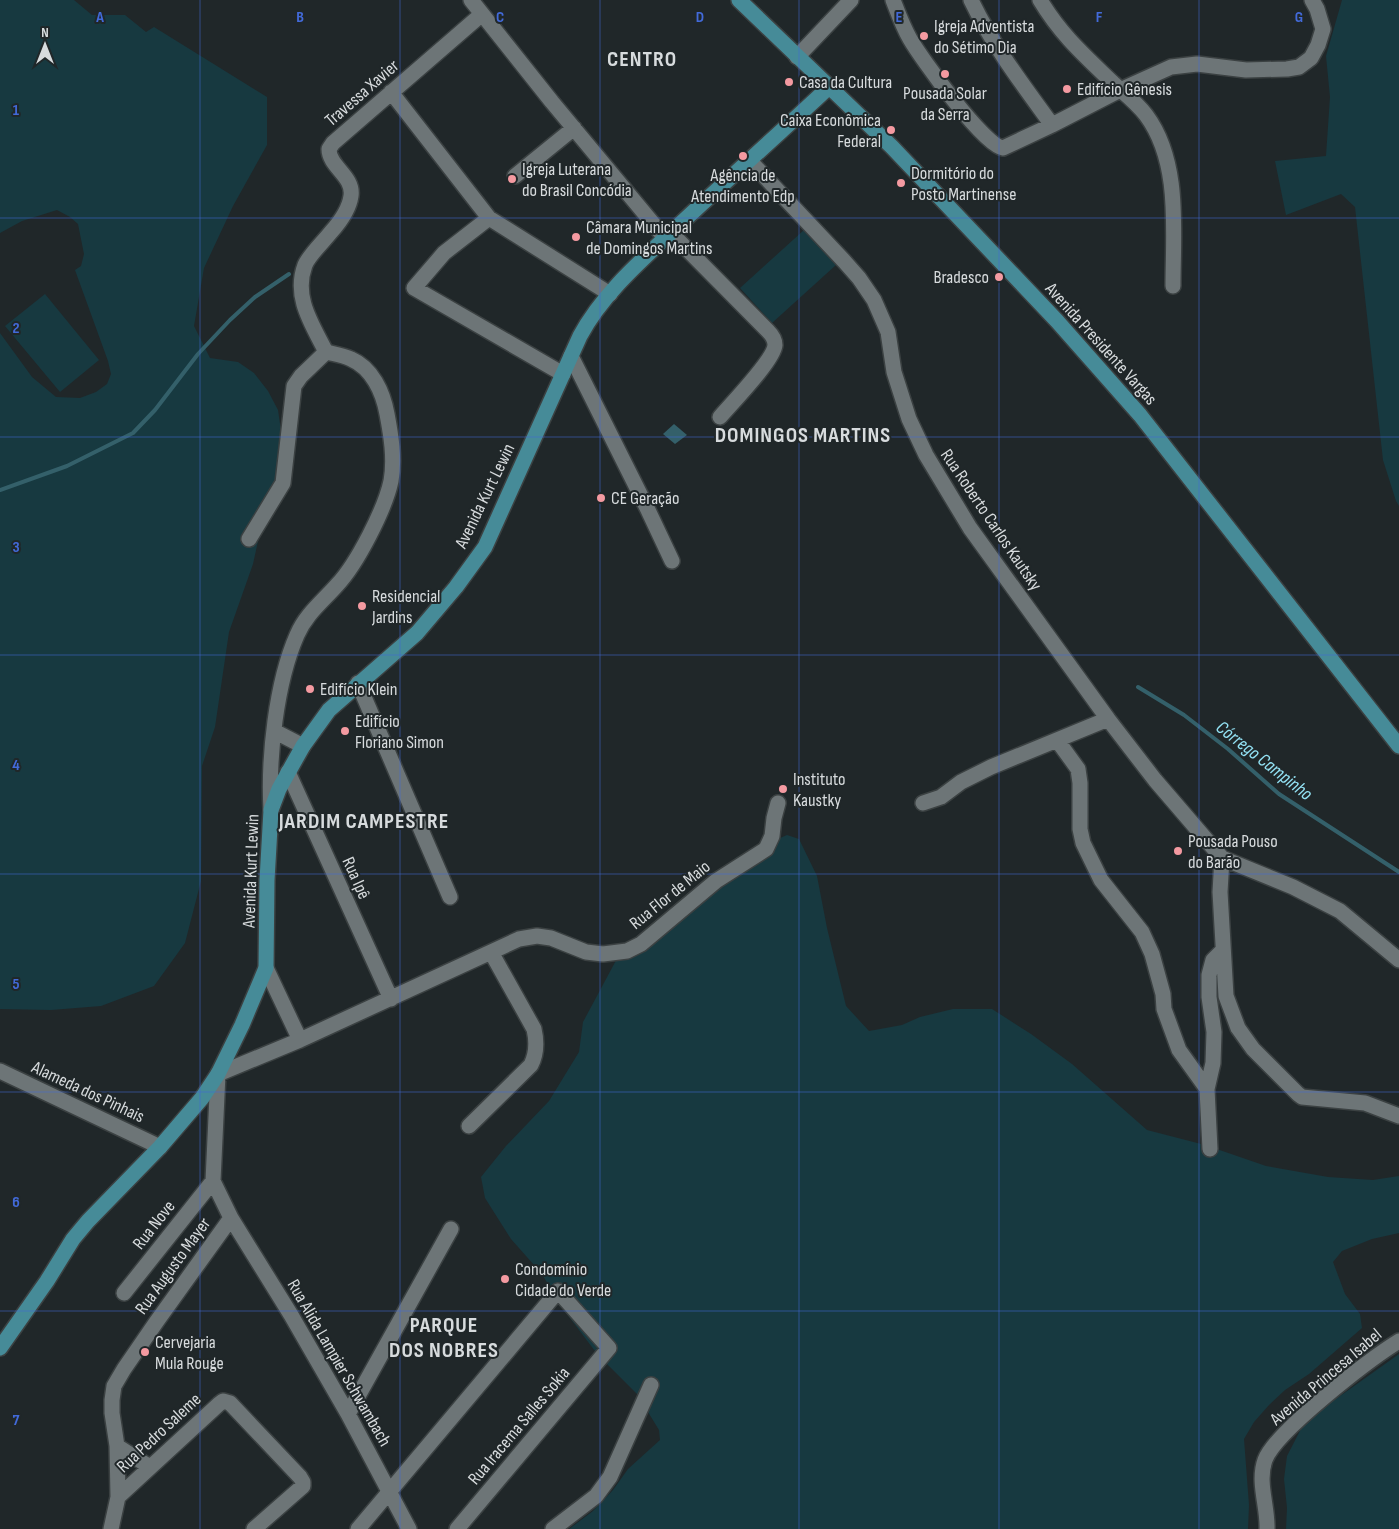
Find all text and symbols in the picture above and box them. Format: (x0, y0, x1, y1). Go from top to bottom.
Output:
text: A (95, 8, 104, 27)
text: B (296, 8, 304, 27)
text: C (496, 8, 504, 27)
text: D (696, 8, 704, 27)
text: E (896, 8, 903, 27)
text: F (1096, 8, 1103, 27)
text: G (1295, 8, 1303, 27)
place label: Igreja Adventista do Sétimo Dia (934, 16, 1034, 58)
north arrow (20, 20, 70, 70)
text: N (41, 24, 49, 41)
marker: Igreja Adventista do Sétimo Dia (918, 30, 930, 42)
district label: CENTRO (607, 46, 677, 73)
street label: Travessa Xavier (321, 55, 403, 131)
marker: Pousada Solar da Serra (939, 68, 951, 80)
place label: Casa da Cultura (799, 72, 892, 93)
marker: Casa da Cultura (783, 76, 795, 88)
place label: Edifício Gênesis (1077, 79, 1172, 100)
place label: Pousada Solar da Serra (903, 83, 987, 125)
marker: Edifício Gênesis (1061, 83, 1073, 95)
text: 1 (13, 101, 20, 120)
place label: Caixa Econômica Federal (780, 110, 881, 152)
marker: Caixa Econômica Federal (885, 124, 897, 136)
marker: Agência de Atendimento Edp (737, 150, 749, 162)
place label: Igreja Luterana do Brasil Concódia (522, 159, 632, 201)
place label: Dormitório do Posto Martinense (911, 163, 1016, 205)
place label: Agência de Atendimento Edp (690, 165, 795, 207)
marker: Igreja Luterana do Brasil Concódia (506, 173, 518, 185)
marker: Dormitório do Posto Martinense (895, 177, 907, 189)
place label: Câmara Municipal de Domingos Martins (586, 217, 712, 259)
marker: Câmara Municipal de Domingos Martins (570, 231, 582, 243)
place label: Bradesco (933, 267, 989, 288)
marker: Bradesco (993, 271, 1005, 283)
street label: Avenida Presidente Vargas (1040, 278, 1161, 409)
text: 2 (12, 319, 20, 338)
district label: DOMINGOS MARTINS (715, 422, 891, 449)
street label: Avenida Kurt Lewin (450, 440, 519, 553)
street label: Rua Roberto Carlos Kautsky (936, 445, 1046, 595)
place label: CE Geração (611, 488, 679, 509)
marker: CE Geração (595, 492, 607, 504)
text: 3 (12, 538, 20, 557)
place label: Residencial Jardins (371, 586, 440, 628)
marker: Residencial Jardins (356, 600, 368, 612)
place label: Edifício Klein (320, 679, 397, 700)
marker: Edifício Klein (304, 683, 316, 695)
place label: Edifício Floriano Simon (355, 711, 444, 753)
water label: Córrego Campinho (1211, 716, 1317, 806)
marker: Edifício Floriano Simon (339, 725, 351, 737)
text: 4 (12, 756, 20, 775)
place label: Instituto Kaustky (793, 769, 845, 811)
marker: Instituto Kaustky (777, 783, 789, 795)
district label: JARDIM CAMPESTRE (278, 808, 449, 835)
street label: Avenida Kurt Lewin (238, 814, 263, 929)
place label: Pousada Pouso do Barão (1188, 831, 1278, 873)
marker: Pousada Pouso do Barão (1172, 845, 1184, 857)
street label: Rua Ipê (337, 854, 375, 902)
street label: Rua Flor de Maio (626, 856, 714, 934)
text: 5 (12, 975, 20, 994)
street label: Alameda dos Pinhais (28, 1056, 148, 1127)
text: 6 (12, 1193, 20, 1212)
street label: Rua Nove (128, 1196, 180, 1254)
street label: Rua Augusto Mayer (131, 1214, 215, 1318)
place label: Condomínio Cidade do Verde (515, 1259, 611, 1301)
marker: Condomínio Cidade do Verde (499, 1273, 511, 1285)
street label: Rua Alida Lampier Schwambach (283, 1276, 395, 1450)
district label: PARQUE DOS NOBRES (389, 1312, 499, 1364)
street label: Avenida Princesa Isabel (1265, 1324, 1386, 1430)
place label: Cervejaria Mula Rouge (155, 1332, 224, 1374)
marker: Cervejaria Mula Rouge (139, 1346, 151, 1358)
street label: Rua Iracema Salles Sokia (464, 1363, 574, 1489)
street label: Rua Pedro Saleme (113, 1389, 205, 1477)
text: 7 (13, 1411, 20, 1430)

